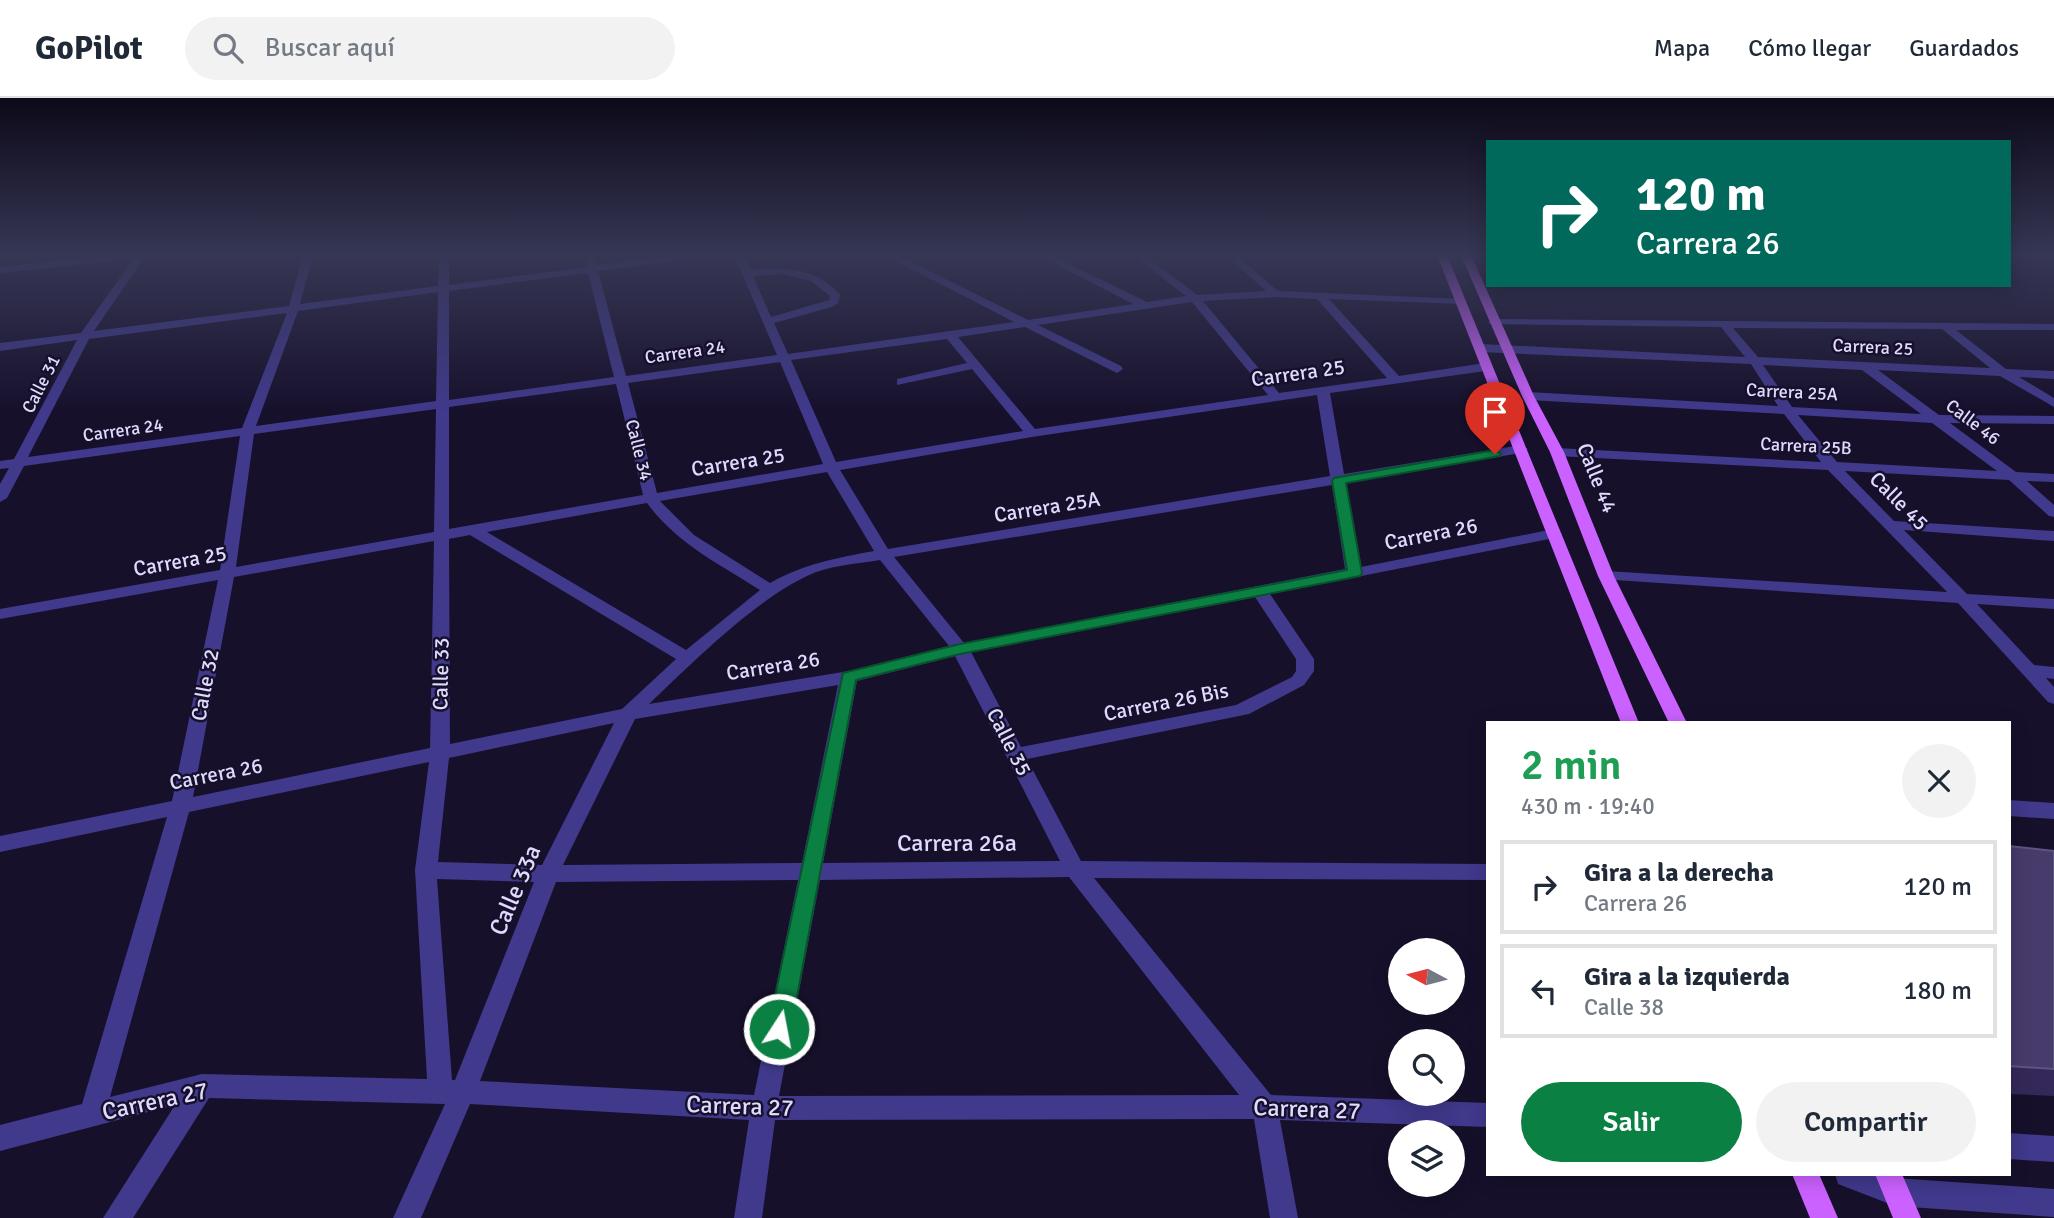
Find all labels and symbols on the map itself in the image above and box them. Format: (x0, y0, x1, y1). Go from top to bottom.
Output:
street label: Carrera 25 (1832, 334, 1914, 360)
street label: Carrera 24 (643, 335, 727, 369)
street label: Calle 31 (17, 351, 65, 417)
street label: Carrera 25 (1250, 354, 1346, 392)
street label: Carrera 25A (1746, 379, 1838, 405)
pin (1465, 382, 1525, 454)
street label: Calle 46 (1941, 394, 2005, 450)
street label: Carrera 24 (81, 413, 165, 447)
street label: Calle 34 (621, 417, 657, 483)
street label: Carrera 25B (1760, 433, 1852, 459)
street label: Calle 44 (1571, 439, 1623, 517)
street label: Carrera 25 (689, 442, 787, 482)
street label: Calle 45 (1864, 466, 1934, 536)
street label: Carrera 25A (992, 486, 1102, 528)
street label: Carrera 26 (1382, 512, 1480, 556)
street label: Carrera 25 (131, 540, 229, 582)
street label: Calle 33 (427, 637, 455, 711)
street label: Carrera 26 (724, 646, 822, 686)
street label: Calle 32 (185, 647, 225, 723)
street label: Carrera 26 Bis (1101, 677, 1231, 727)
street label: Calle 35 (981, 704, 1037, 780)
street label: Carrera 26 (167, 752, 265, 796)
street label: Carrera 26a (897, 828, 1017, 858)
street label: Calle 33a (483, 840, 547, 940)
north arrow (1388, 938, 1465, 1015)
position arrow (742, 992, 816, 1066)
street label: Carrera 27 (99, 1075, 211, 1127)
street label: Carrera 27 (686, 1089, 794, 1123)
street label: Carrera 27 (1253, 1092, 1361, 1126)

